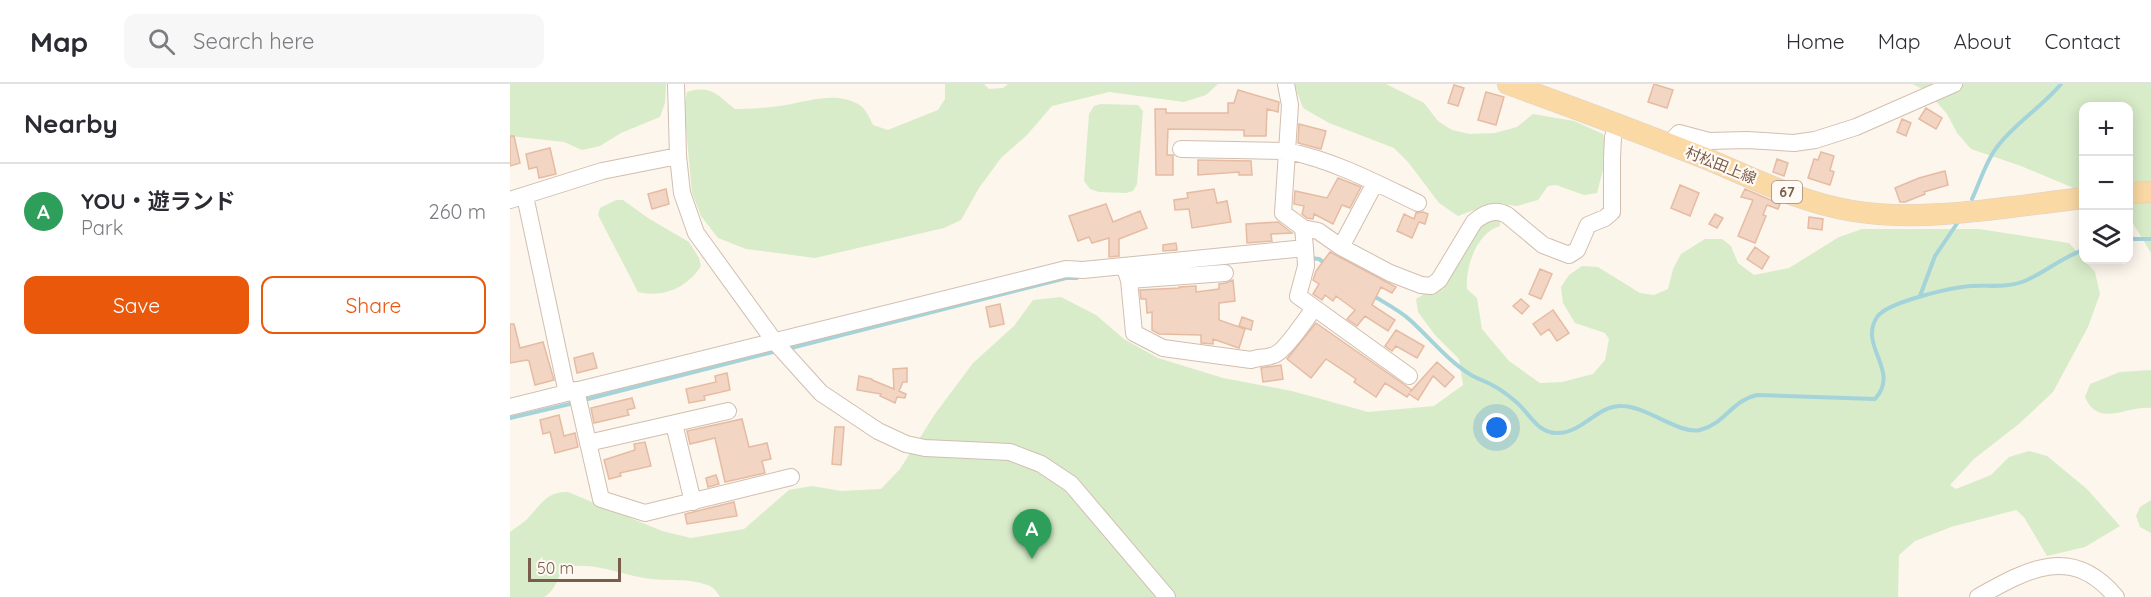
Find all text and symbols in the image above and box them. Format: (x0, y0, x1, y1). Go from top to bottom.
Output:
search box (124, 14, 544, 68)
text: Map (30, 24, 88, 59)
icon: search (145, 25, 178, 58)
text: Search here (193, 27, 315, 55)
text: Home (1786, 28, 1845, 54)
text: Map (1878, 28, 1921, 54)
text: About (1954, 28, 2012, 54)
text: Contact (2045, 28, 2121, 54)
map controls (2079, 102, 2133, 264)
button: + (2079, 102, 2133, 156)
text: Nearby (24, 107, 118, 140)
street label: 村松田上線 (1683, 142, 1759, 188)
button: − (2079, 156, 2133, 210)
road number: 67 (1772, 181, 1802, 203)
text: YOU・遊ランド (81, 187, 236, 215)
text: A (37, 199, 50, 224)
text: 260 m (429, 199, 486, 224)
button: layers (2079, 210, 2133, 264)
text: Park (81, 215, 123, 240)
button: Save (24, 276, 249, 334)
button: Share (261, 276, 486, 334)
your location (1482, 413, 1511, 442)
pin: A (1012, 510, 1052, 559)
scale bar (528, 555, 621, 582)
text: 50 m (537, 558, 574, 578)

